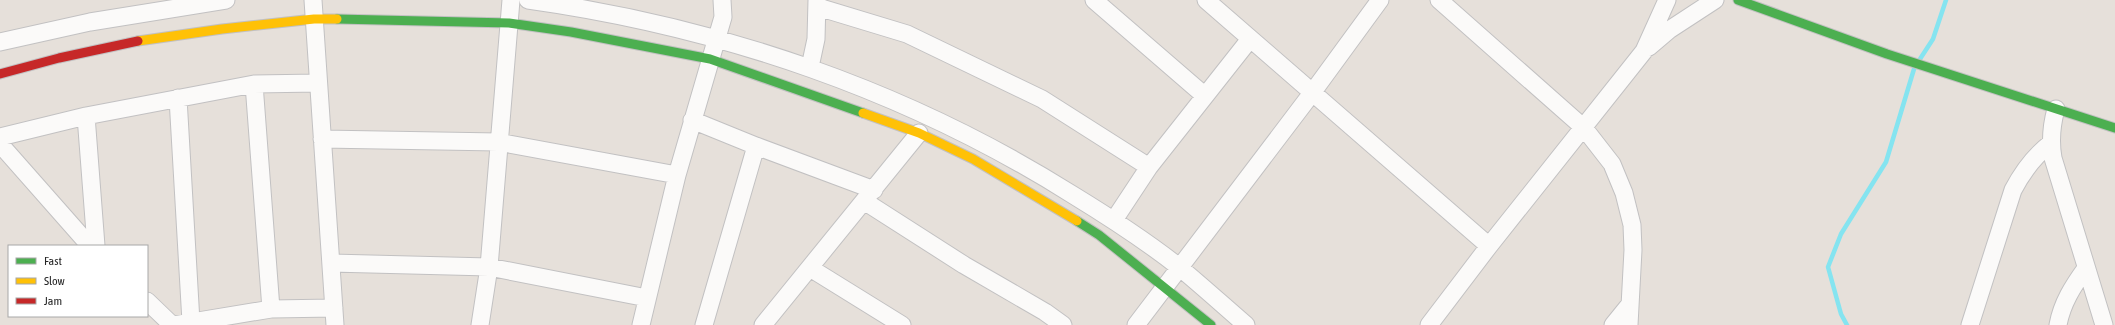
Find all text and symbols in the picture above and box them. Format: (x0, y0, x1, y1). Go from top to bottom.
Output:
legend (8, 245, 148, 317)
text: Fast (44, 254, 62, 268)
text: Slow (44, 274, 65, 288)
text: Jam (44, 294, 62, 308)

